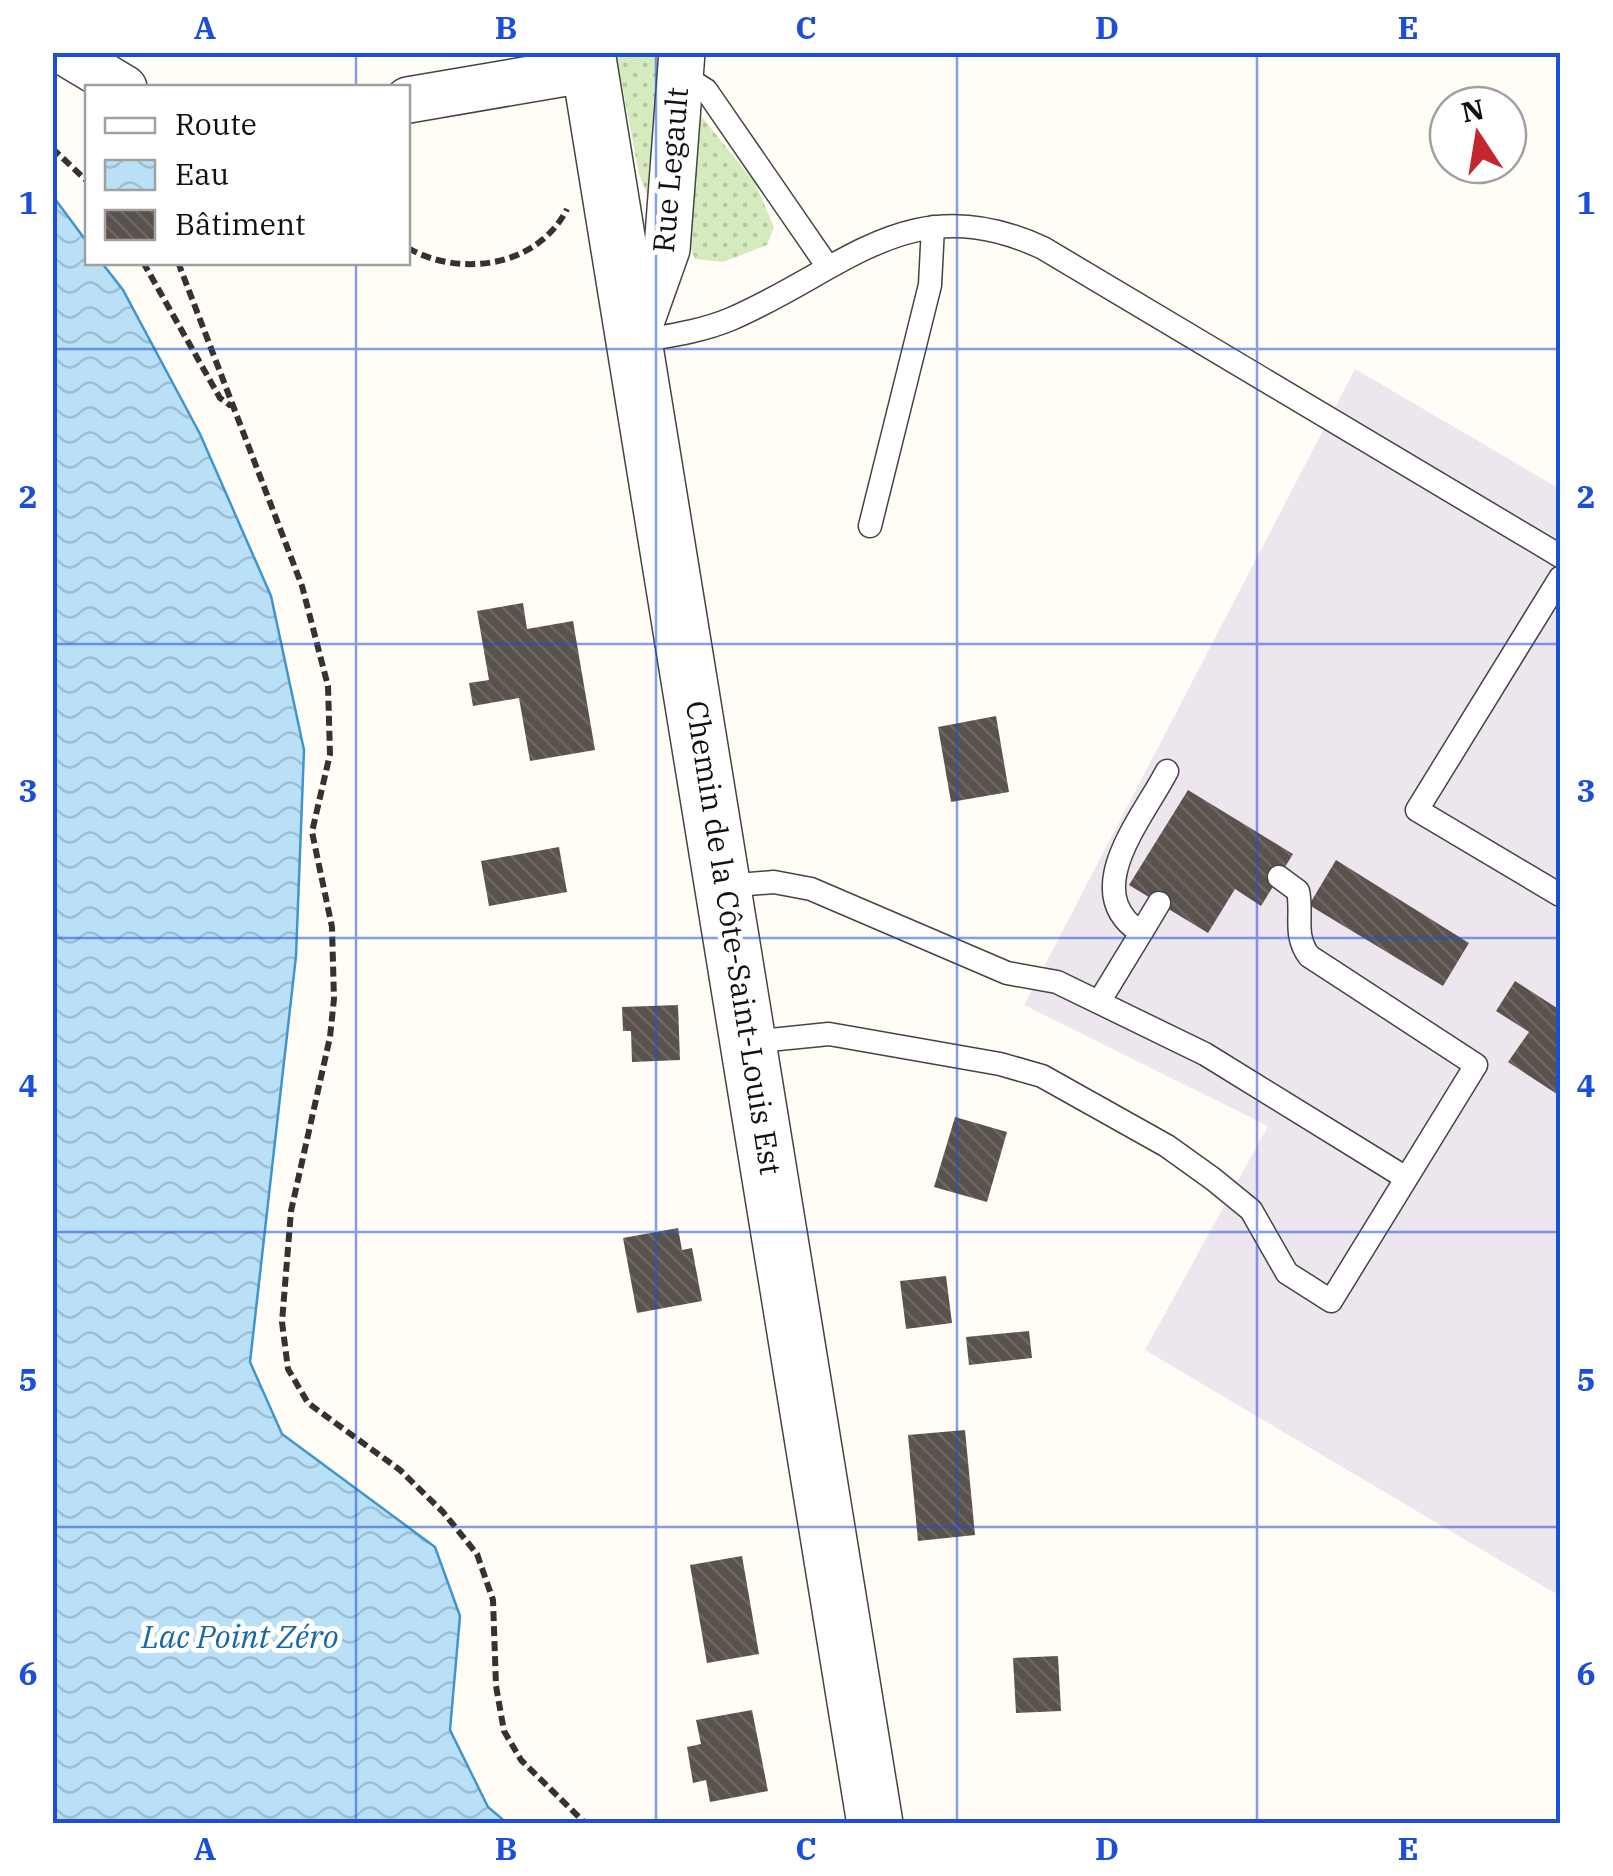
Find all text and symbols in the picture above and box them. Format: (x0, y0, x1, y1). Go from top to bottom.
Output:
text: A (194, 6, 216, 48)
text: B (495, 6, 517, 48)
text: C (795, 6, 817, 48)
text: D (1095, 6, 1119, 48)
text: E (1397, 6, 1419, 48)
legend (85, 85, 410, 265)
street label: Rue Legault (643, 85, 696, 254)
north arrow (1428, 85, 1528, 185)
text: N (1458, 90, 1487, 130)
text: Route (175, 104, 257, 143)
text: Eau (175, 154, 229, 193)
text: 1 (18, 181, 38, 223)
text: 1 (1576, 181, 1596, 223)
text: Bâtiment (175, 204, 306, 243)
text: 2 (18, 475, 38, 517)
text: 2 (1576, 475, 1596, 517)
street label: Chemin de la Côte-Saint-Louis Est (678, 698, 791, 1178)
text: 3 (18, 769, 38, 811)
text: 3 (1576, 769, 1596, 811)
text: 4 (18, 1064, 38, 1106)
text: 4 (1576, 1064, 1596, 1106)
text: 5 (18, 1358, 38, 1400)
text: 5 (1576, 1358, 1596, 1400)
water label: Lac Point Zéro (140, 1615, 339, 1657)
text: 6 (18, 1652, 38, 1694)
text: 6 (1576, 1652, 1596, 1694)
text: A (194, 1827, 216, 1869)
text: B (495, 1827, 517, 1869)
text: C (795, 1827, 817, 1869)
text: D (1095, 1827, 1119, 1869)
text: E (1397, 1827, 1419, 1869)

